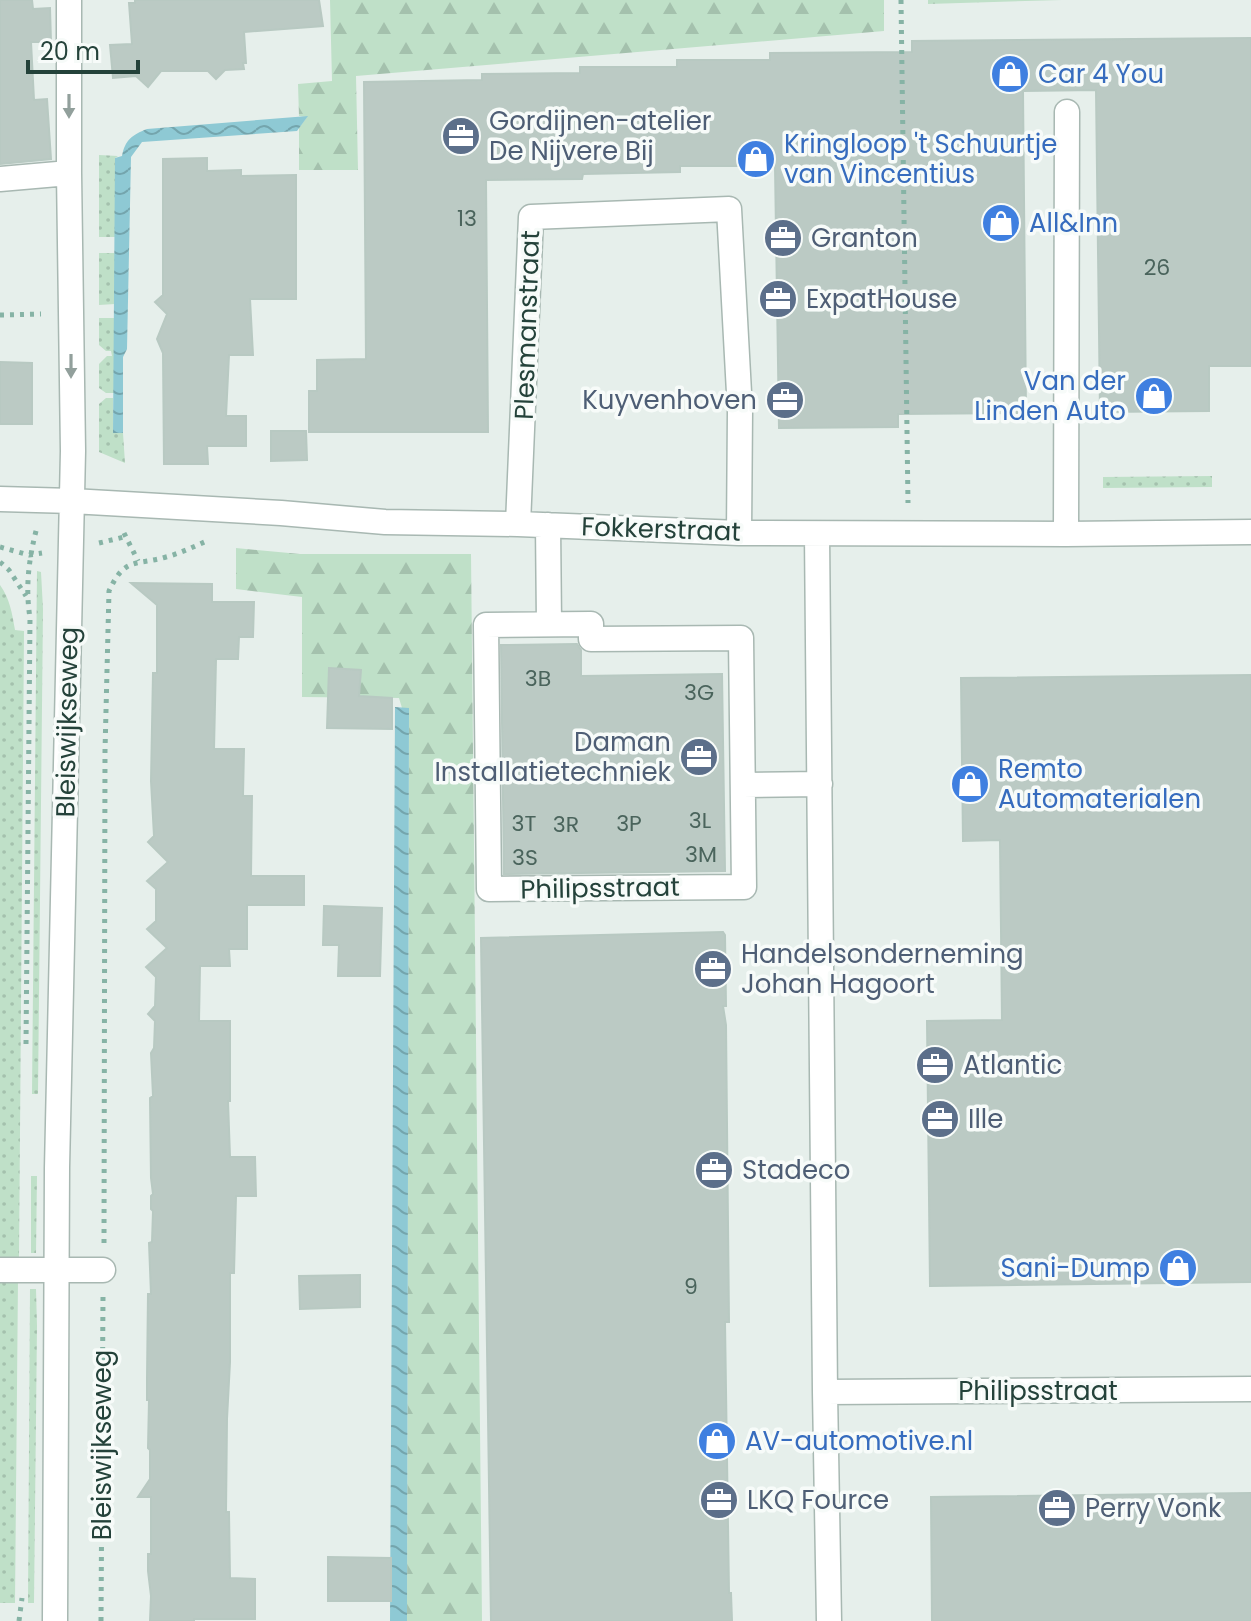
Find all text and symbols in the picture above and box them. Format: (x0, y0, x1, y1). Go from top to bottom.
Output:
scale bar (28, 24, 138, 74)
text: 20 m (40, 35, 100, 68)
shop icon: Car 4 You (989, 53, 1031, 95)
place label: Car 4 You (1038, 56, 1164, 92)
one-way arrow (63, 94, 75, 119)
place label: Gordijnen-atelier De Nijvere Bij (489, 103, 711, 169)
office icon: Gordijnen-atelier De Nijvere Bij (440, 115, 482, 157)
place label: Kringloop 't Schuurtje van Vincentius (784, 126, 1057, 192)
shop icon: Kringloop 't Schuurtje van Vincentius (735, 138, 777, 180)
shop icon: All&Inn (980, 202, 1022, 244)
house number: 13 (457, 203, 477, 234)
place label: All&Inn (1029, 205, 1118, 241)
office icon: Granton (762, 217, 804, 259)
place label: Granton (811, 220, 918, 256)
street label: Plesmanstraat (506, 230, 548, 420)
house number: 26 (1144, 252, 1170, 283)
office icon: ExpatHouse (757, 278, 799, 320)
place label: ExpatHouse (806, 281, 957, 317)
one-way arrow (64, 354, 77, 379)
place label: Van der Linden Auto (974, 363, 1126, 429)
shop icon: Van der Linden Auto (1133, 375, 1175, 417)
office icon: Kuyvenhoven (764, 379, 806, 421)
place label: Kuyvenhoven (582, 382, 757, 418)
street label: Fokkerstraat (581, 508, 741, 550)
street label: Bleiswijkseweg (47, 626, 87, 818)
house number: 3B (525, 663, 551, 694)
house number: 3G (684, 677, 714, 708)
place label: Daman Installatietechniek (434, 724, 672, 790)
office icon: Daman Installatietechniek (678, 736, 720, 778)
place label: Remto Automaterialen (998, 751, 1201, 817)
shop icon: Remto Automaterialen (949, 763, 991, 805)
house number: 3L (689, 805, 712, 836)
house number: 3T (512, 808, 537, 839)
house number: 3P (616, 808, 642, 839)
house number: 3R (553, 809, 579, 840)
house number: 3M (685, 839, 717, 870)
house number: 3S (512, 842, 538, 873)
street label: Philipsstraat (520, 869, 680, 907)
place label: Handelsonderneming Johan Hagoort (741, 936, 1024, 1002)
office icon: Handelsonderneming Johan Hagoort (692, 948, 734, 990)
office icon: Atlantic (914, 1044, 956, 1086)
place label: Atlantic (963, 1047, 1062, 1083)
office icon: Ille (919, 1098, 961, 1140)
place label: Ille (968, 1101, 1003, 1137)
office icon: Stadeco (693, 1149, 735, 1191)
place label: Stadeco (742, 1152, 850, 1188)
shop icon: Sani-Dump (1157, 1247, 1199, 1289)
place label: Sani-Dump (1000, 1250, 1150, 1286)
house number: 9 (684, 1271, 698, 1302)
street label: Bleiswijkseweg (84, 1350, 120, 1540)
street label: Philipsstraat (958, 1373, 1118, 1409)
shop icon: AV-automotive.nl (696, 1420, 738, 1462)
place label: AV-automotive.nl (745, 1423, 973, 1459)
office icon: LKQ Fource (698, 1479, 740, 1521)
place label: LKQ Fource (747, 1482, 889, 1518)
office icon: Perry Vonk (1036, 1487, 1078, 1529)
place label: Perry Vonk (1085, 1490, 1222, 1526)

